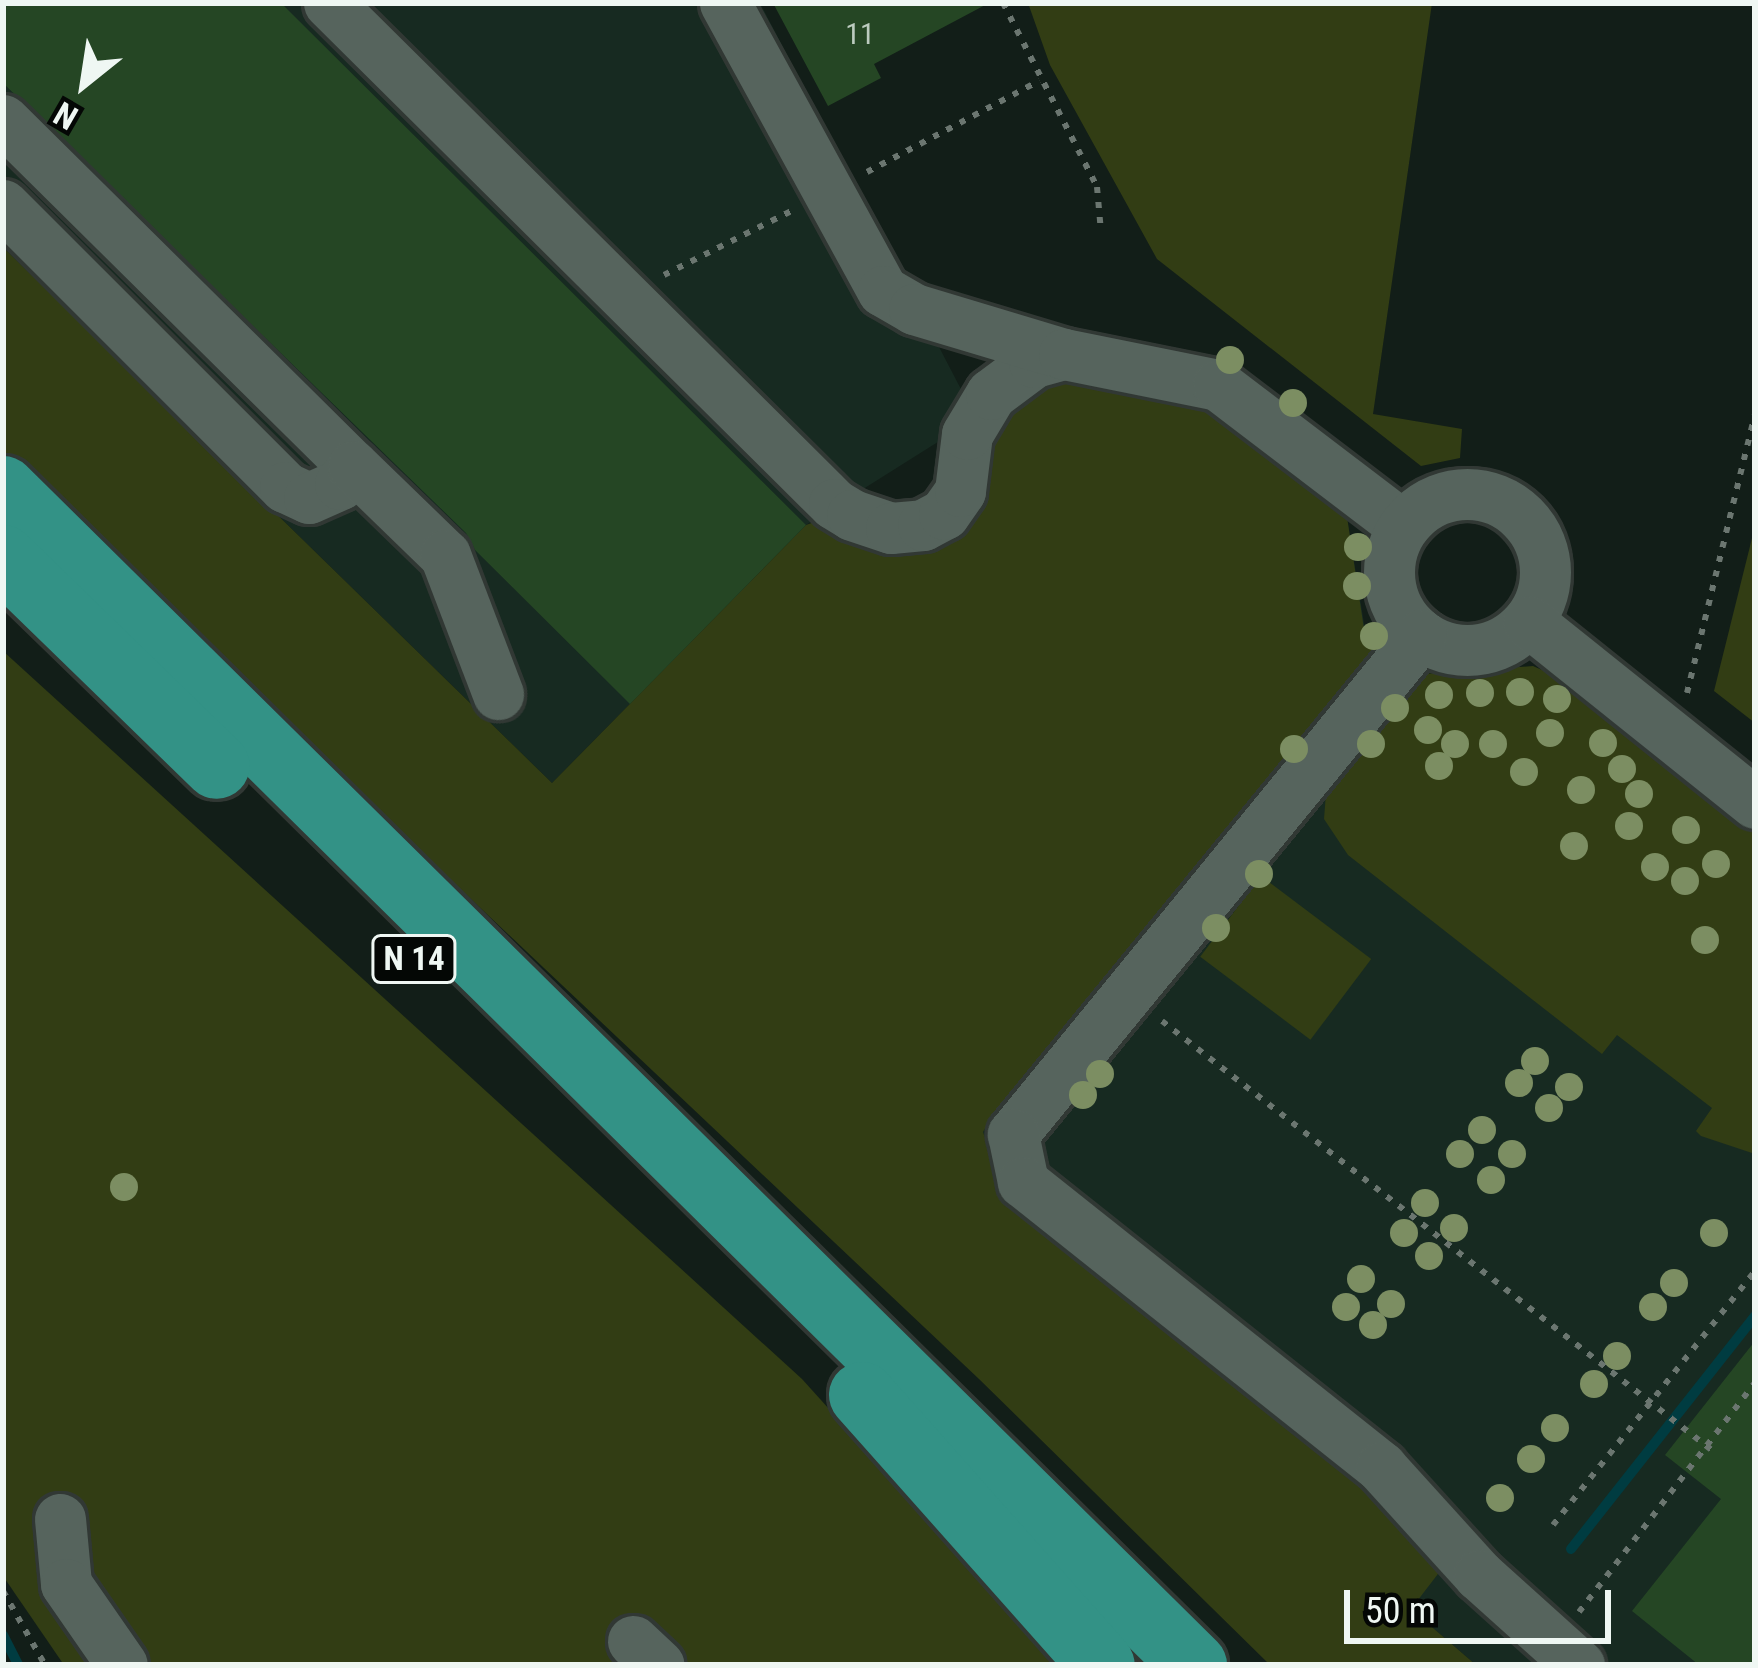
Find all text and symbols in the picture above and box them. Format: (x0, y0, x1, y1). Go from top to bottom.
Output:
house number: 11 (845, 16, 875, 52)
north arrow (24, 24, 144, 144)
text: N (47, 94, 84, 138)
road number: N 14 (369, 932, 459, 986)
scale bar (1350, 1566, 1617, 1640)
text: 50 m (1365, 1590, 1436, 1632)

